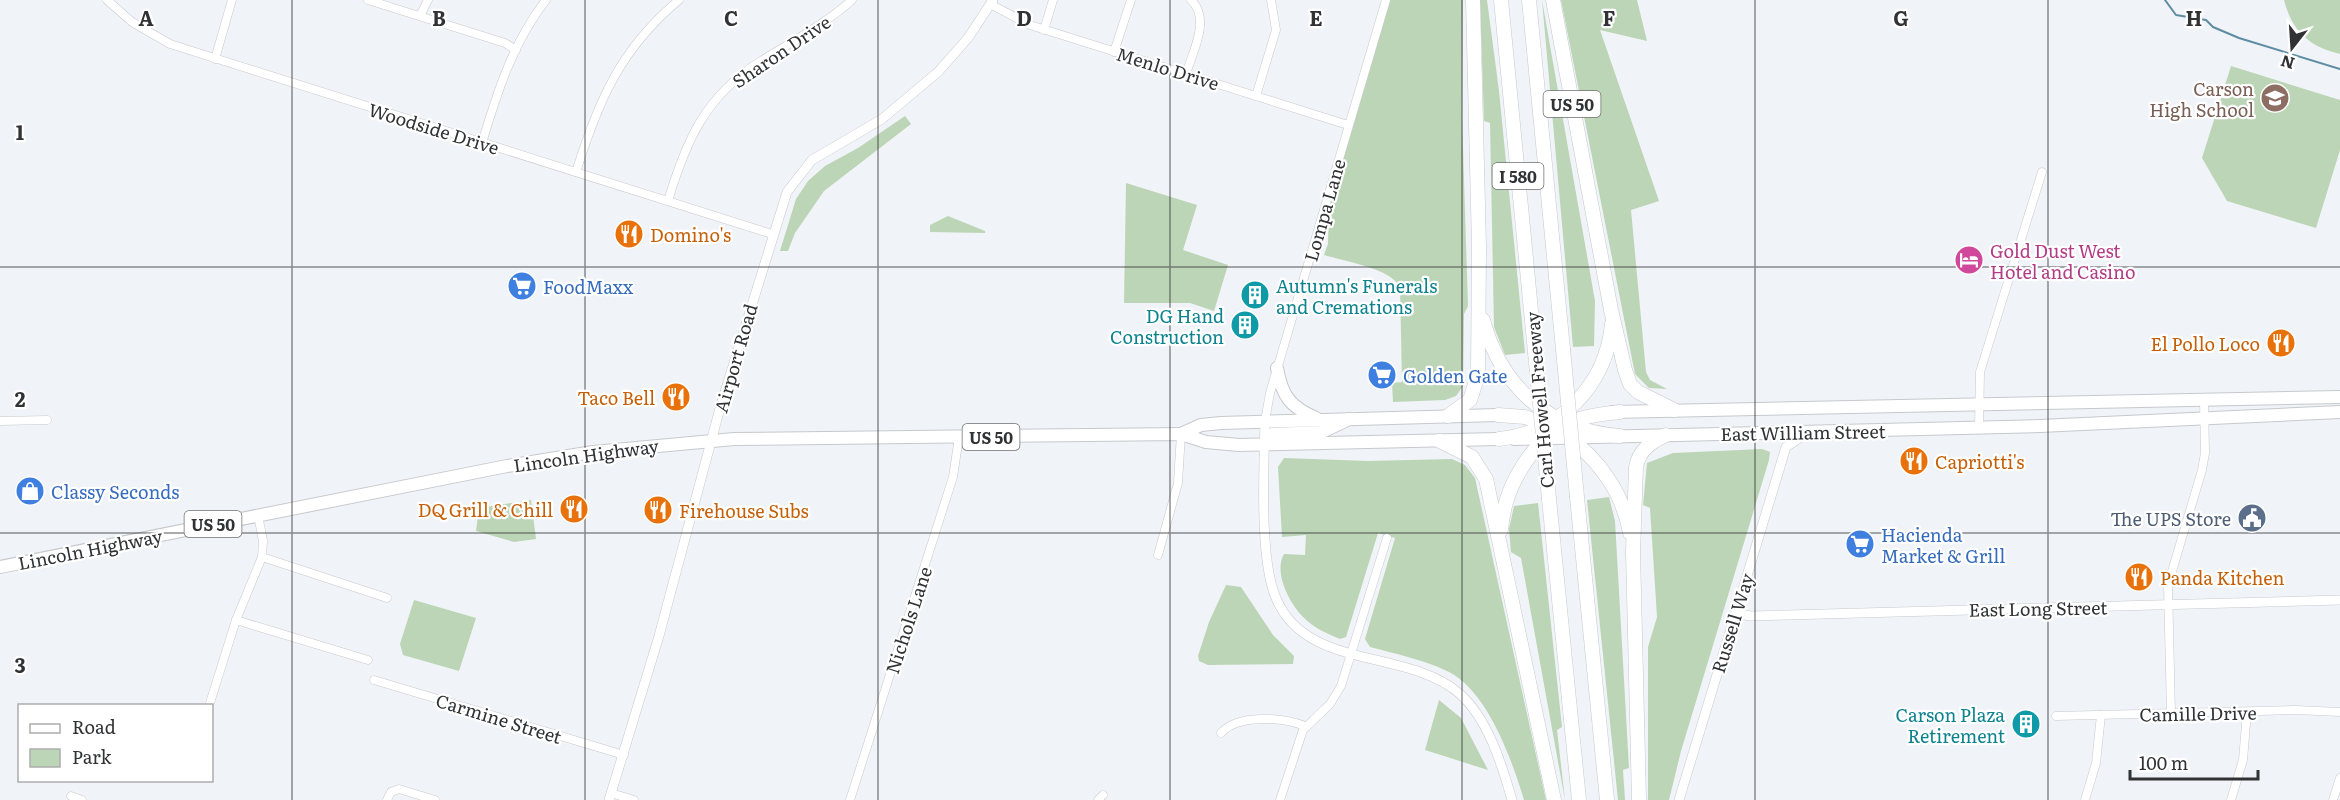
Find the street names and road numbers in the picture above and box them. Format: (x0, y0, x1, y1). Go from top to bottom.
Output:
street label: Sharon Drive (726, 8, 836, 94)
street label: Menlo Drive (1113, 40, 1223, 96)
road number: US 50 (1544, 91, 1600, 117)
street label: Woodside Drive (365, 95, 503, 161)
street label: Lompa Lane (1296, 155, 1352, 265)
road number: I 580 (1492, 163, 1544, 189)
street label: Airport Road (707, 300, 763, 416)
street label: Carl Howell Freeway (1518, 310, 1560, 489)
street label: East William Street (1720, 417, 1887, 447)
road number: US 50 (962, 424, 1020, 450)
street label: Lincoln Highway (512, 431, 661, 479)
road number: US 50 (184, 511, 242, 537)
street label: Lincoln Highway (16, 522, 165, 576)
street label: Nichols Lane (878, 563, 938, 677)
street label: Russell Way (1704, 569, 1760, 676)
street label: East Long Street (1968, 593, 2108, 623)
street label: Carmine Street (433, 686, 566, 750)
street label: Camille Drive (2139, 698, 2257, 728)

